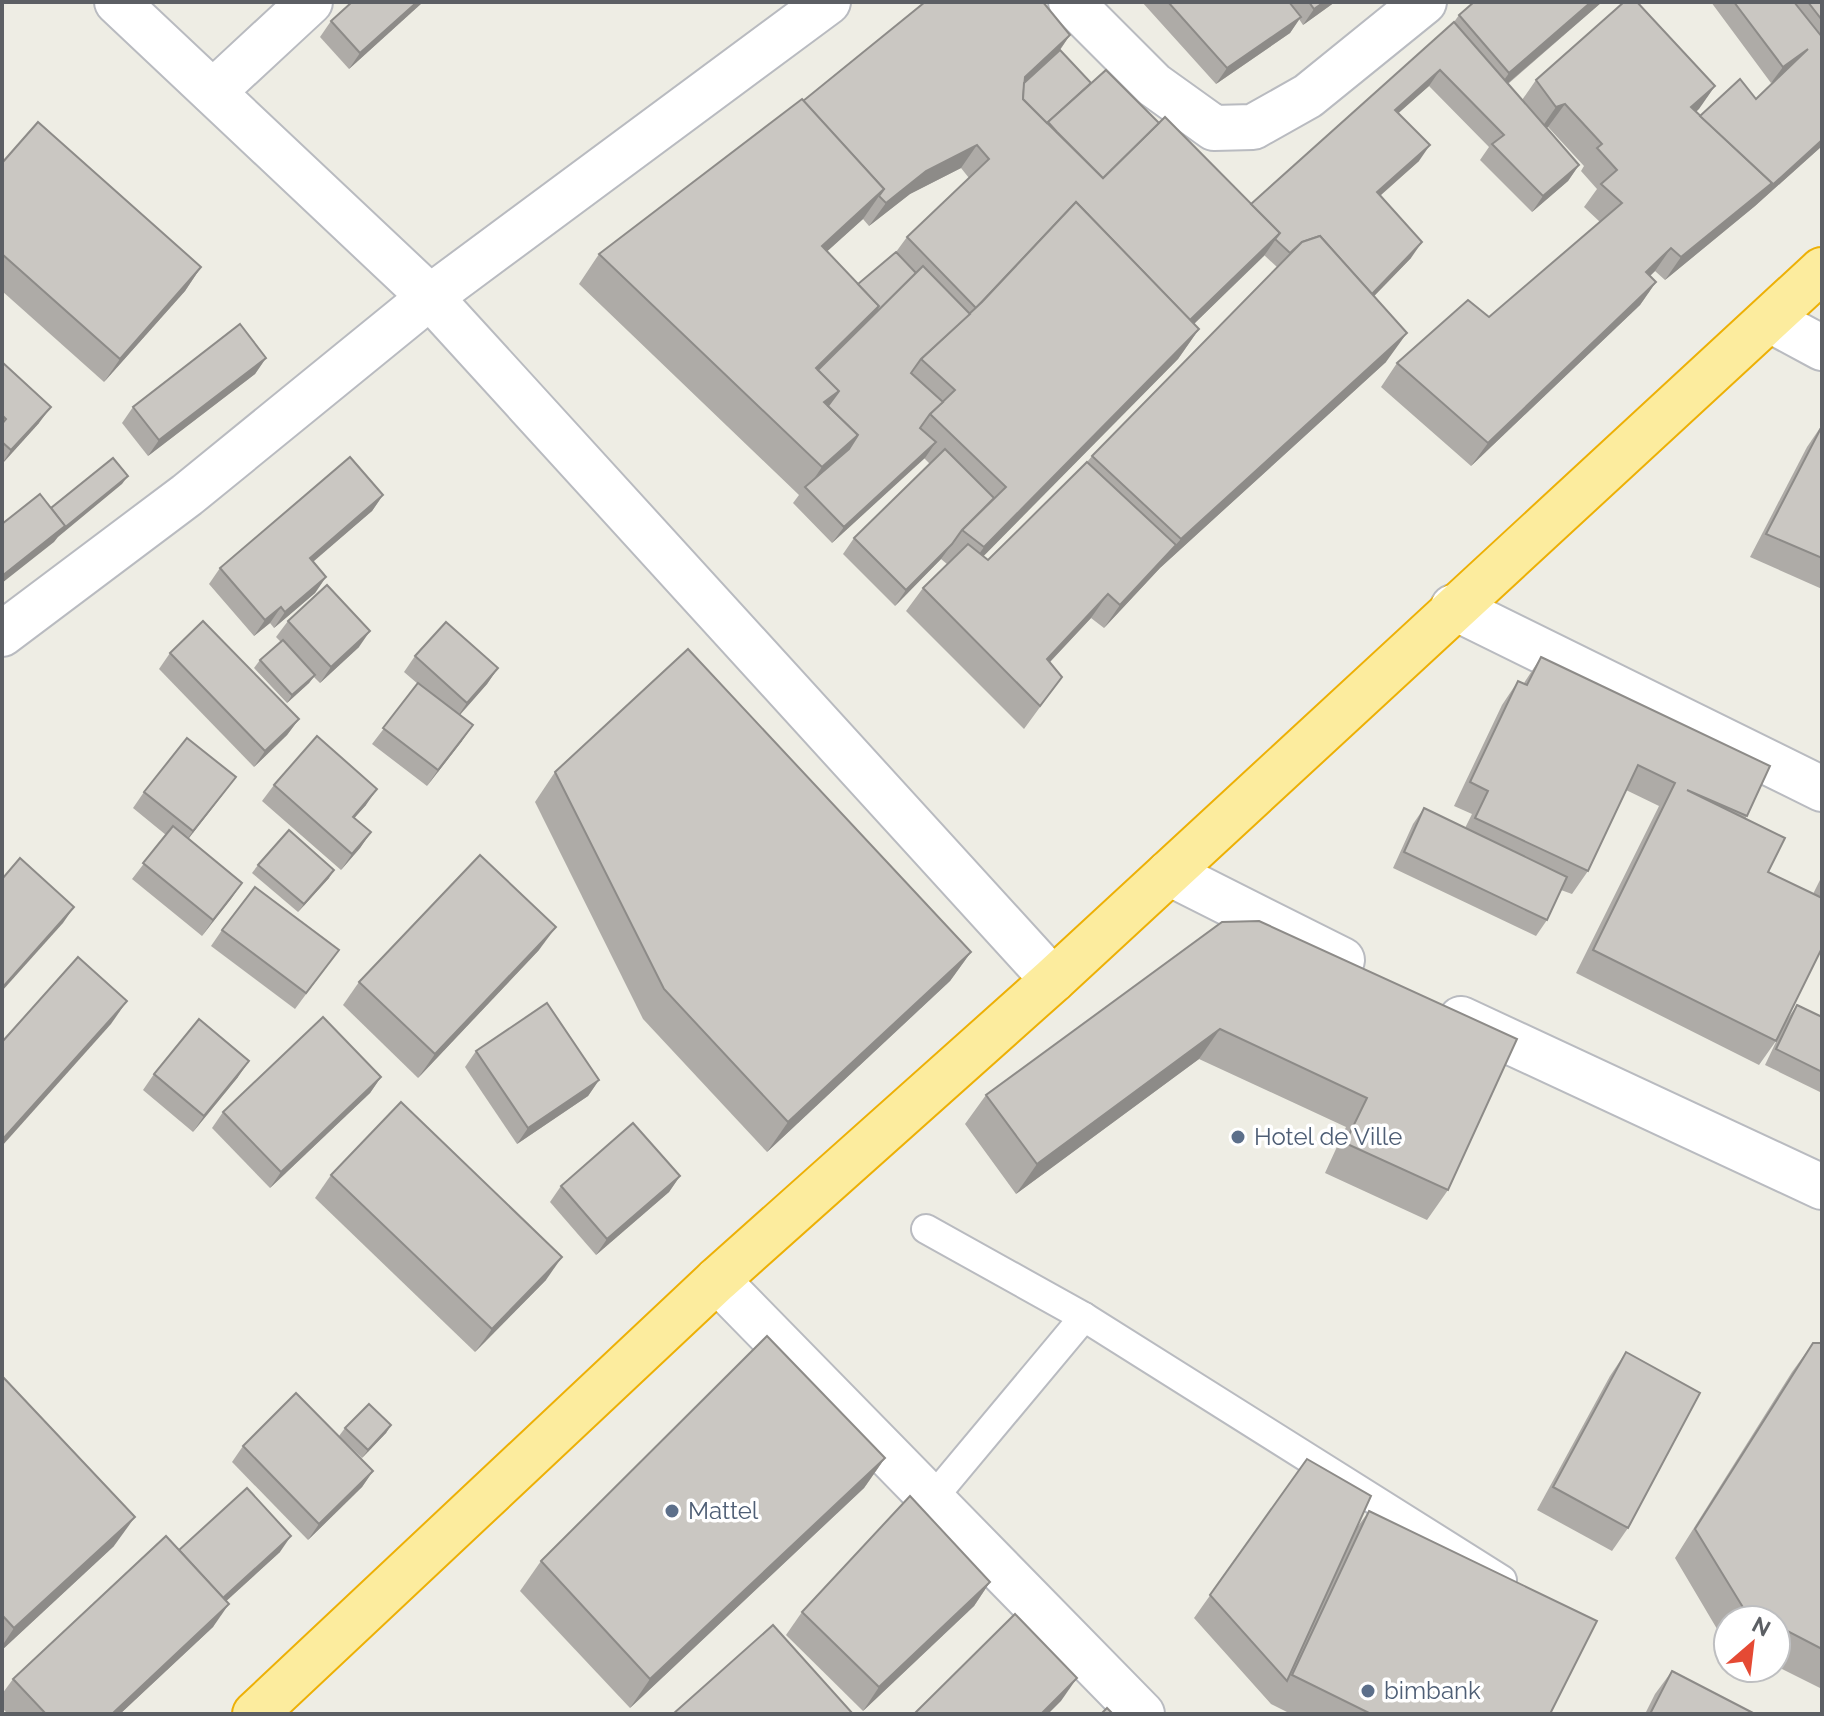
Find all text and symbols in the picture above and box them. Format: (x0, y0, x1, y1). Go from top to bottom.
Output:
place label: Hotel de Ville (1254, 1122, 1402, 1151)
marker: Hotel de Ville (1229, 1128, 1247, 1146)
place label: Mattel (688, 1496, 759, 1525)
marker: Mattel (663, 1502, 681, 1520)
north arrow (1712, 1604, 1792, 1684)
text: N (1748, 1611, 1775, 1642)
place label: bimbank (1384, 1676, 1481, 1705)
marker: bimbank (1359, 1682, 1377, 1700)

